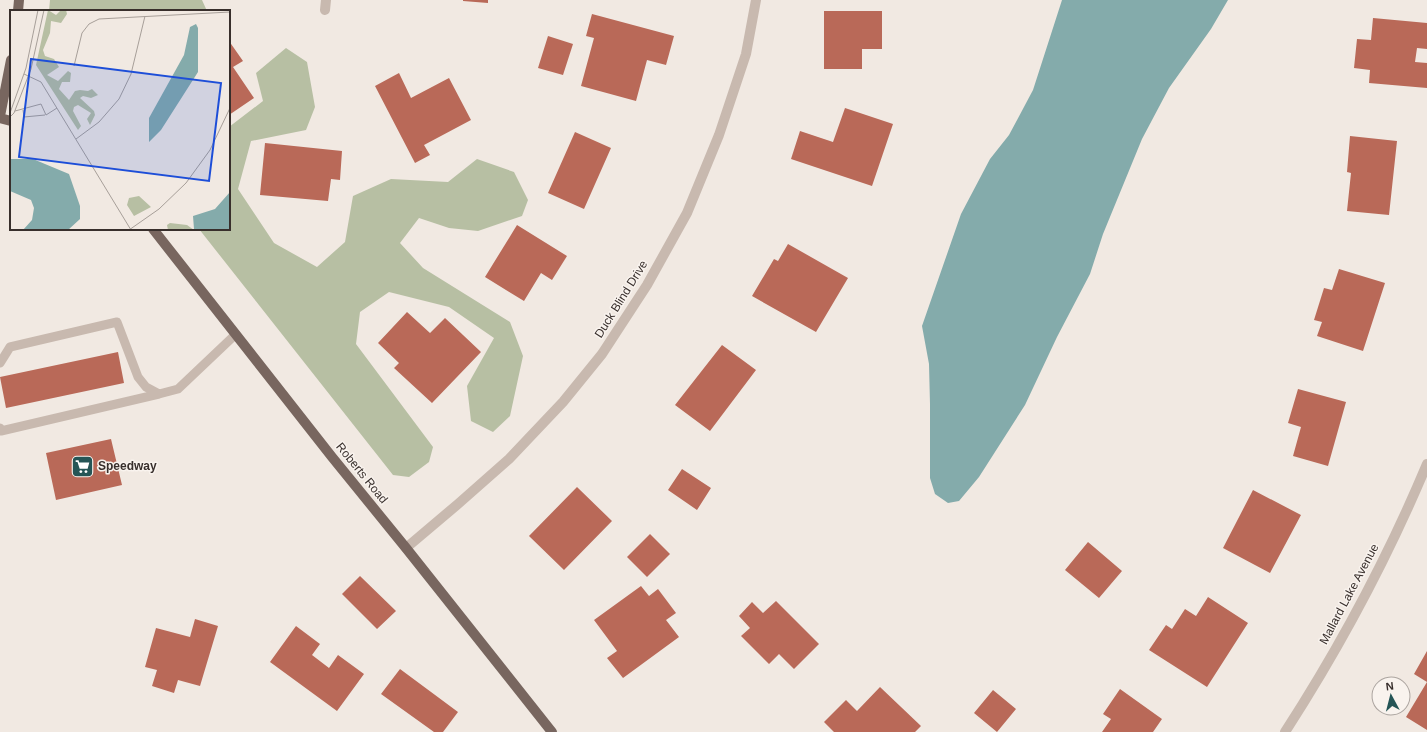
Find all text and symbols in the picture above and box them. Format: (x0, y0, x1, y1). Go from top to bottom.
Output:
inset map (10, 10, 230, 230)
street label: Duck Blind Drive (592, 257, 651, 340)
street label: Roberts Road (333, 440, 391, 506)
supermarket icon: Speedway (70, 453, 96, 479)
place label: Speedway (98, 459, 157, 473)
street label: Mallard Lake Avenue (1317, 541, 1382, 647)
north arrow (1371, 676, 1411, 716)
text: N (1385, 680, 1395, 693)

